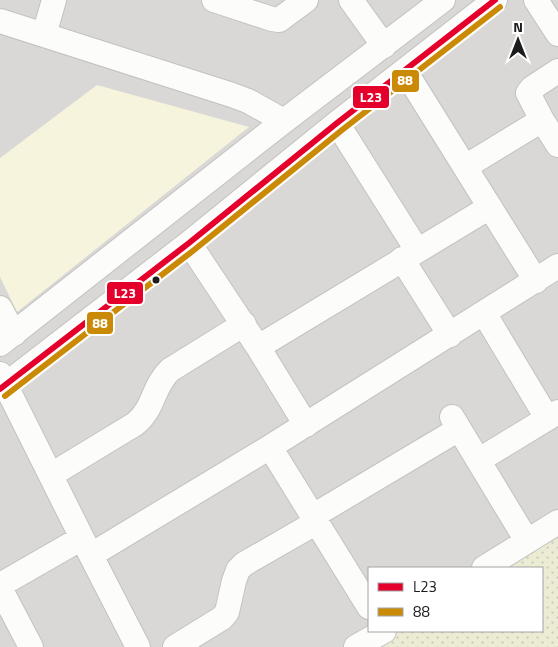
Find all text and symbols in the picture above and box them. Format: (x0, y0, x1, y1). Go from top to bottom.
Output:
north arrow (493, 15, 543, 65)
text: N (513, 16, 523, 37)
line badge: 88 (391, 69, 420, 93)
text: 88 (397, 69, 413, 90)
line badge: L23 (352, 85, 390, 109)
text: L23 (360, 86, 382, 107)
unlabelled marker (151, 275, 161, 285)
line badge: L23 (106, 281, 144, 305)
text: L23 (114, 282, 136, 303)
line badge: 88 (86, 311, 114, 335)
text: 88 (92, 312, 108, 333)
legend (368, 567, 543, 632)
text: L23 (413, 575, 437, 598)
text: 88 (413, 600, 430, 623)

